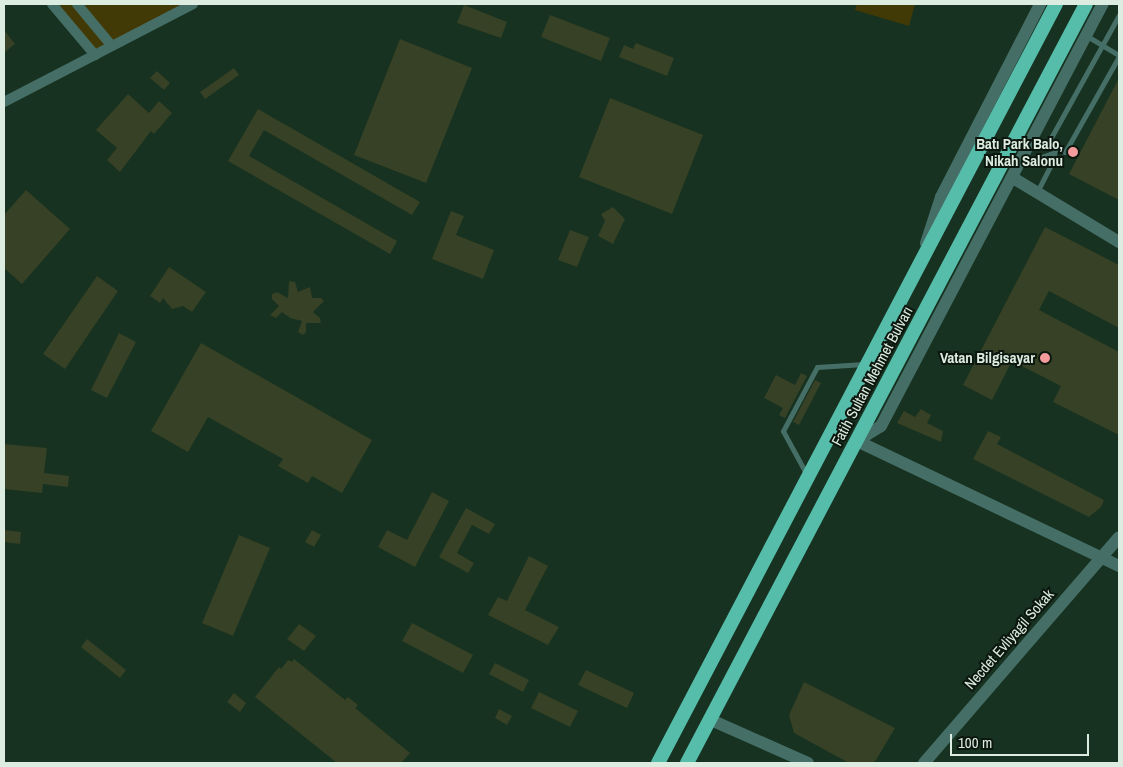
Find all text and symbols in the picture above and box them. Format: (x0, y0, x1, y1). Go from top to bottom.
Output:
place label: Batı Park Balo, Nikah Salonu (976, 134, 1063, 169)
marker: Batı Park Balo, Nikah Salonu (1067, 146, 1079, 158)
street label: Fatih Sultan Mehmet Bulvarı (828, 303, 916, 449)
place label: Vatan Bilgisayar (940, 349, 1035, 367)
marker: Vatan Bilgisayar (1039, 352, 1051, 364)
street label: Necdet Evliyagil Sokak (961, 585, 1057, 693)
scale bar (953, 724, 1092, 756)
text: 100 m (958, 732, 992, 753)

